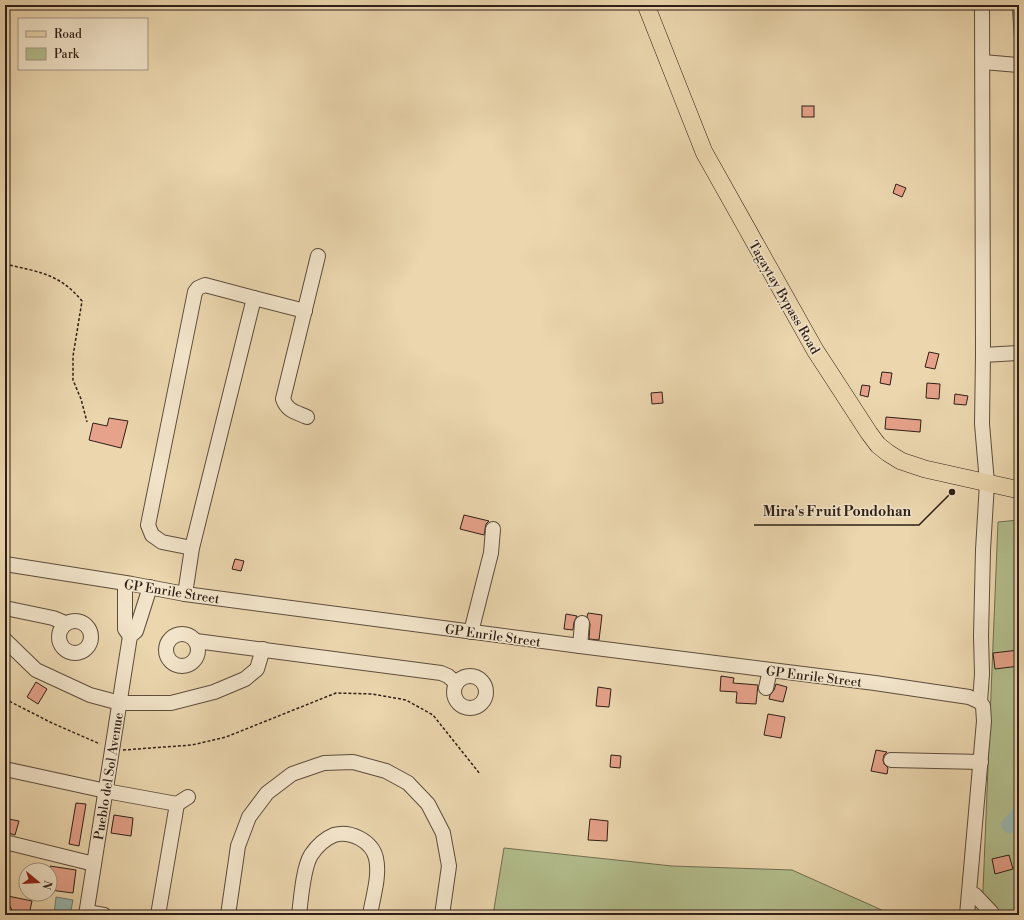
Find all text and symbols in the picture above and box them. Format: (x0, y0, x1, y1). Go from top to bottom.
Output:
legend (18, 18, 148, 70)
text: Road (54, 27, 82, 42)
text: Park (54, 47, 80, 62)
street label: Tagaytay Bypass Road (745, 238, 823, 358)
callout: Mira's Fruit Pondohan (754, 499, 919, 525)
text: Mira's Fruit Pondohan (763, 503, 912, 521)
street label: GP Enrile Street (123, 577, 221, 607)
street label: GP Enrile Street (444, 621, 542, 651)
street label: GP Enrile Street (765, 663, 863, 691)
street label: Pueblo del Sol Avenue (91, 711, 127, 841)
north arrow (18, 862, 58, 902)
text: N (38, 878, 55, 891)

